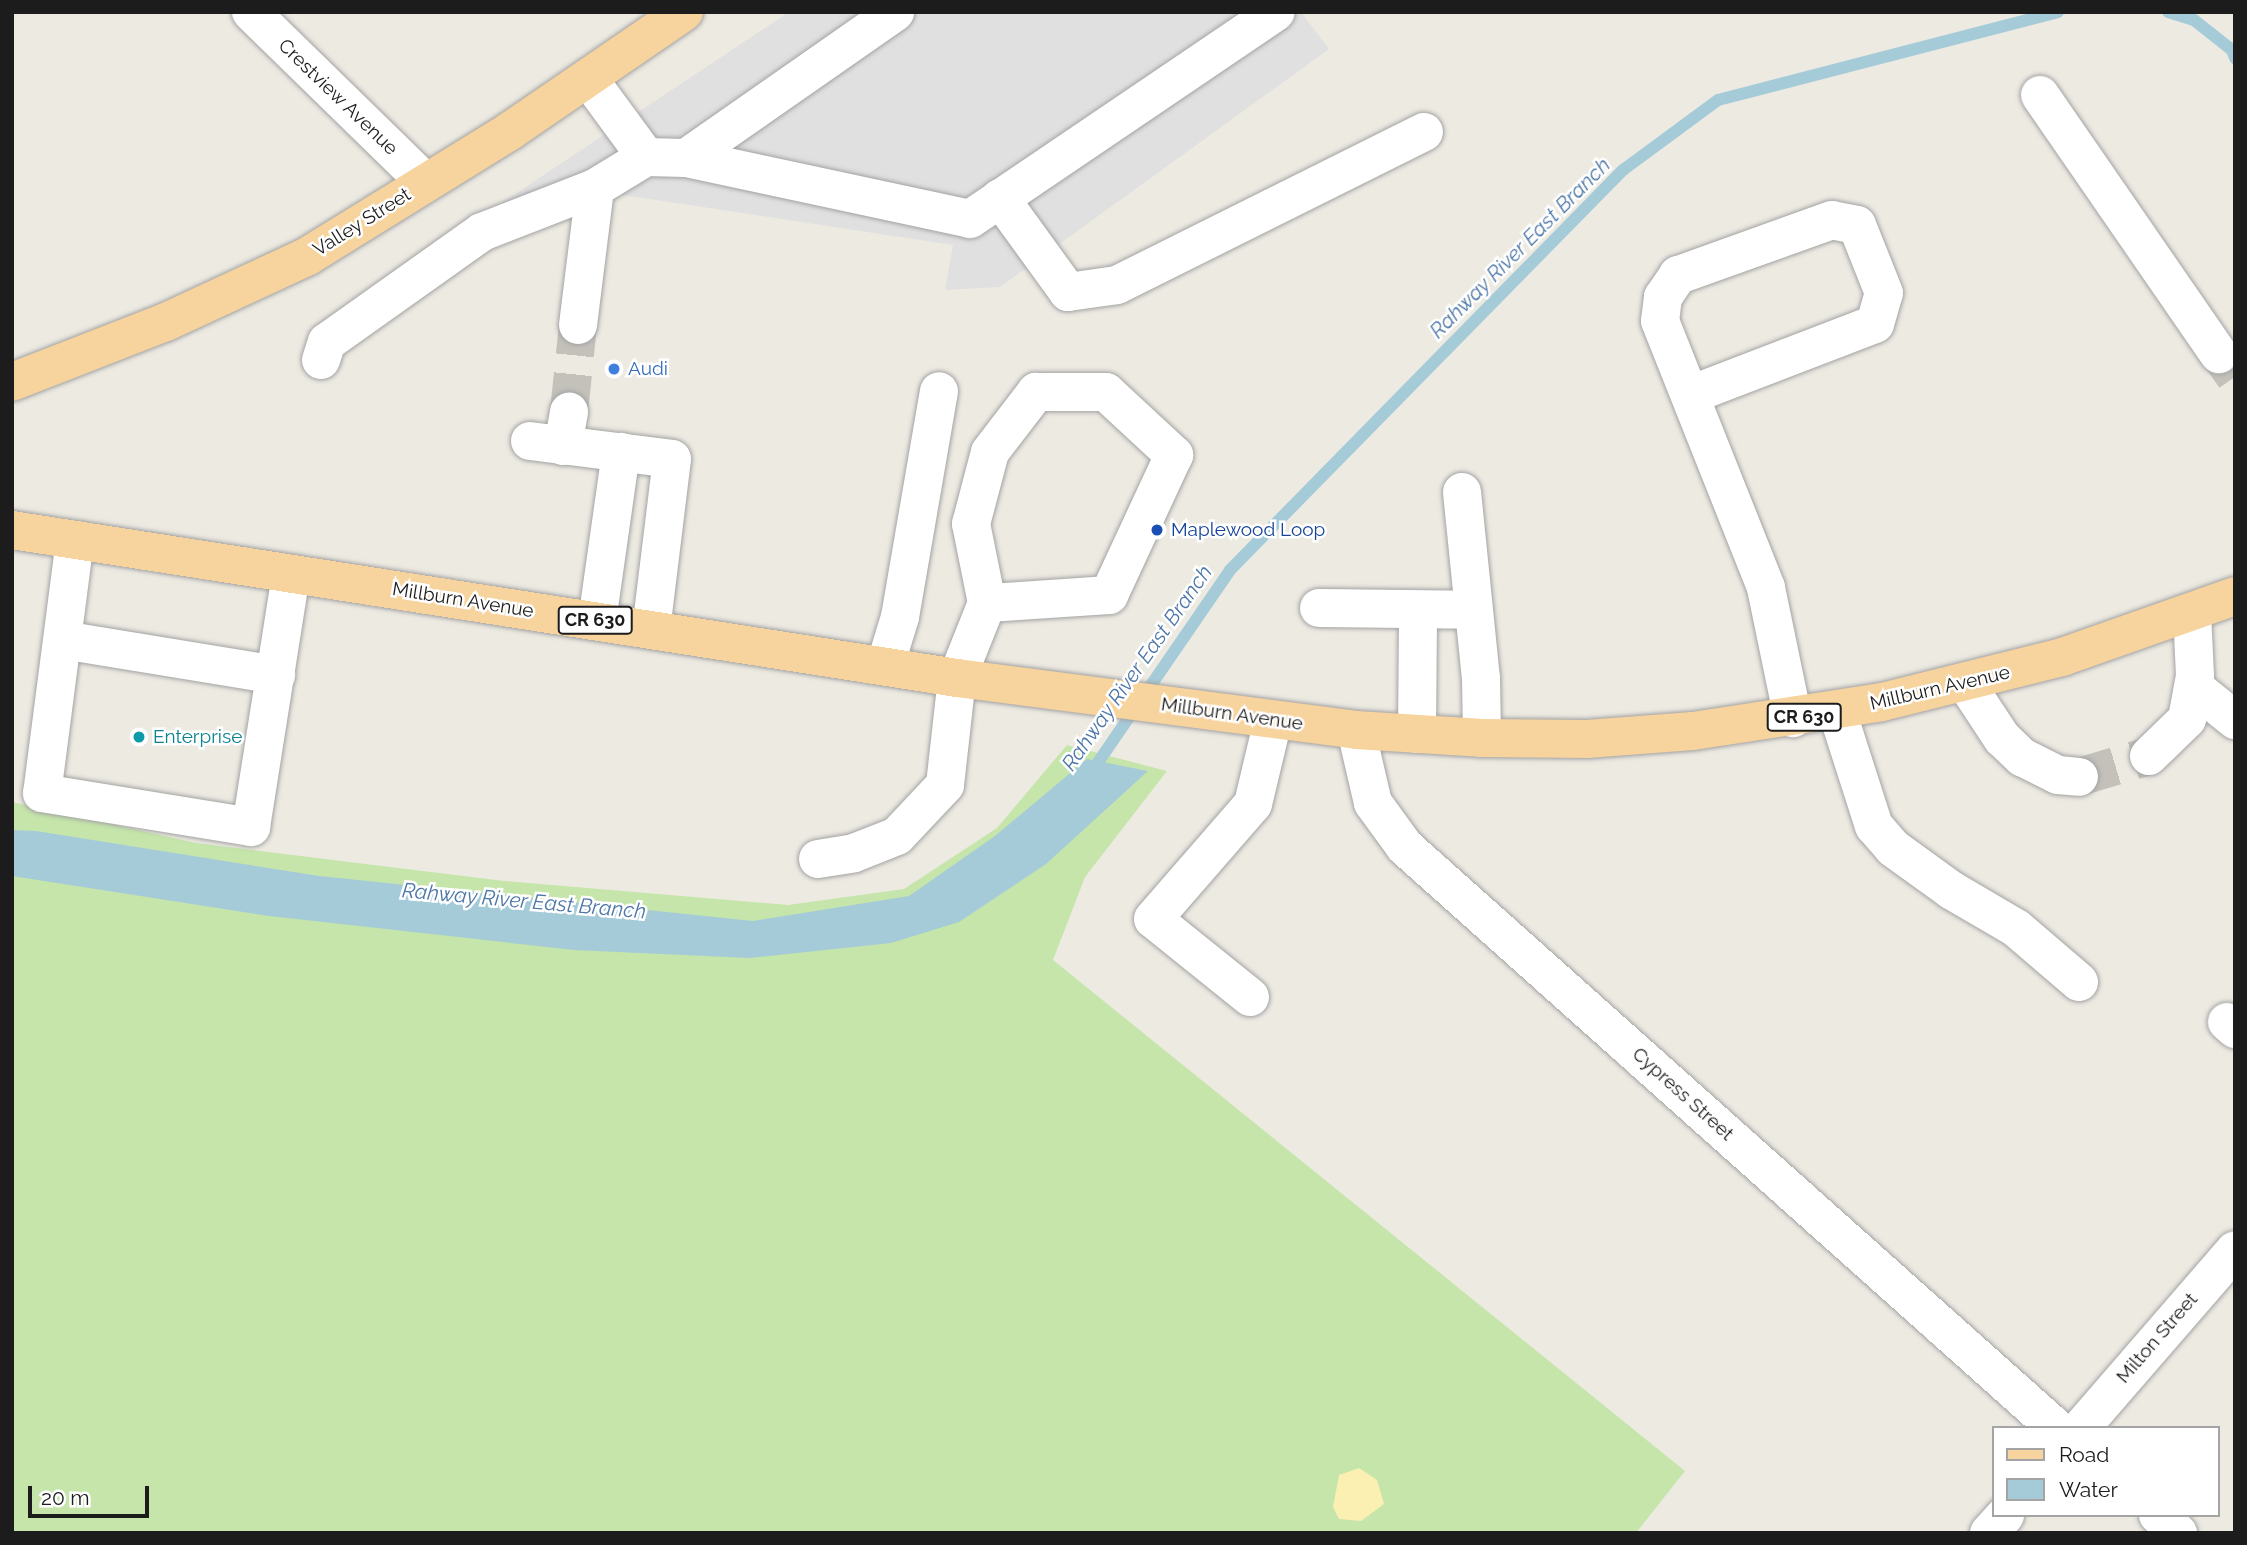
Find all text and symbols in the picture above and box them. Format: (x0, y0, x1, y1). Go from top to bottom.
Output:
street label: Crestview Avenue (273, 34, 403, 160)
water label: Rahway River East Branch (1424, 152, 1616, 344)
street label: Valley Street (309, 183, 415, 261)
place label: Audi (628, 358, 668, 380)
marker: Audi (606, 361, 622, 377)
place label: Maplewood Loop (1171, 519, 1325, 541)
marker: Maplewood Loop (1149, 522, 1165, 538)
water label: Rahway River East Branch (1056, 560, 1218, 776)
street label: Millburn Avenue (390, 578, 536, 622)
road number: CR 630 (556, 606, 634, 634)
street label: Millburn Avenue (1868, 661, 2012, 715)
street label: Millburn Avenue (1159, 693, 1305, 735)
road number: CR 630 (1766, 702, 1842, 732)
place label: Enterprise (153, 726, 242, 748)
marker: Enterprise (131, 729, 147, 745)
water label: Rahway River East Branch (401, 878, 647, 924)
street label: Cypress Street (1628, 1043, 1738, 1145)
street label: Milton Street (2112, 1288, 2202, 1388)
legend (1992, 1426, 2219, 1517)
text: Road (2059, 1442, 2109, 1467)
scale bar (32, 1472, 152, 1516)
text: Water (2059, 1477, 2118, 1502)
text: 20 m (41, 1485, 89, 1510)

